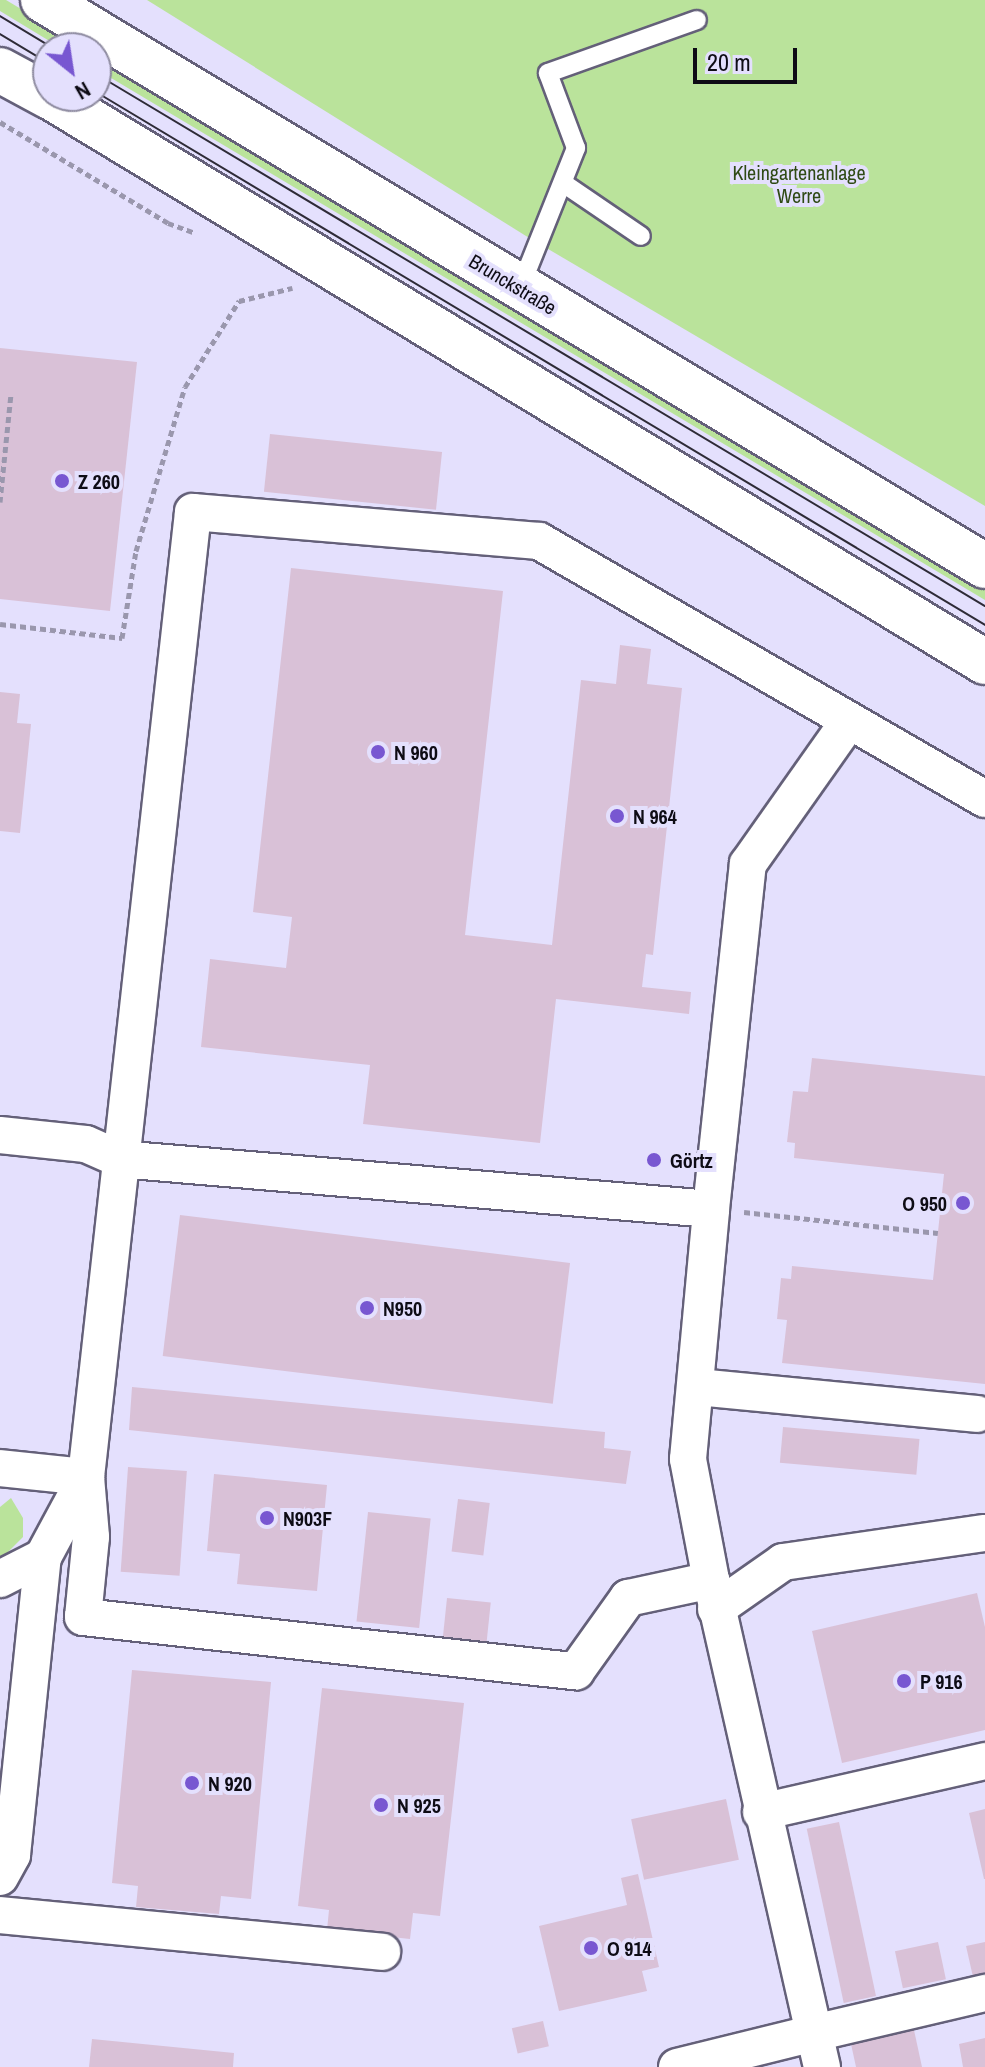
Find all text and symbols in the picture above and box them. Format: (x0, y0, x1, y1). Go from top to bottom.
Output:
north arrow (32, 32, 112, 112)
scale bar (697, 32, 801, 82)
text: 20 m (707, 46, 751, 78)
text: N (70, 75, 96, 107)
park label: Kleingartenanlage Werre (732, 160, 866, 207)
street label: Brunckstraße (465, 249, 561, 319)
place label: Z 260 (78, 469, 120, 493)
marker: Z 260 (53, 472, 71, 490)
place label: N 960 (394, 740, 438, 764)
marker: N 960 (369, 743, 387, 761)
place label: N 964 (633, 804, 677, 828)
marker: N 964 (608, 807, 626, 825)
place label: Görtz (670, 1148, 713, 1172)
marker: Görtz (645, 1151, 663, 1169)
place label: O 950 (902, 1191, 947, 1215)
marker: O 950 (954, 1194, 972, 1212)
place label: N950 (383, 1296, 422, 1320)
marker: N950 (358, 1299, 376, 1317)
place label: N903F (283, 1506, 332, 1530)
marker: N903F (258, 1509, 276, 1527)
place label: P 916 (920, 1669, 963, 1693)
marker: P 916 (895, 1672, 913, 1690)
place label: N 920 (208, 1771, 252, 1795)
marker: N 920 (183, 1774, 201, 1792)
place label: N 925 (397, 1793, 441, 1817)
marker: N 925 (372, 1796, 390, 1814)
place label: O 914 (607, 1936, 652, 1960)
marker: O 914 (582, 1939, 600, 1957)

